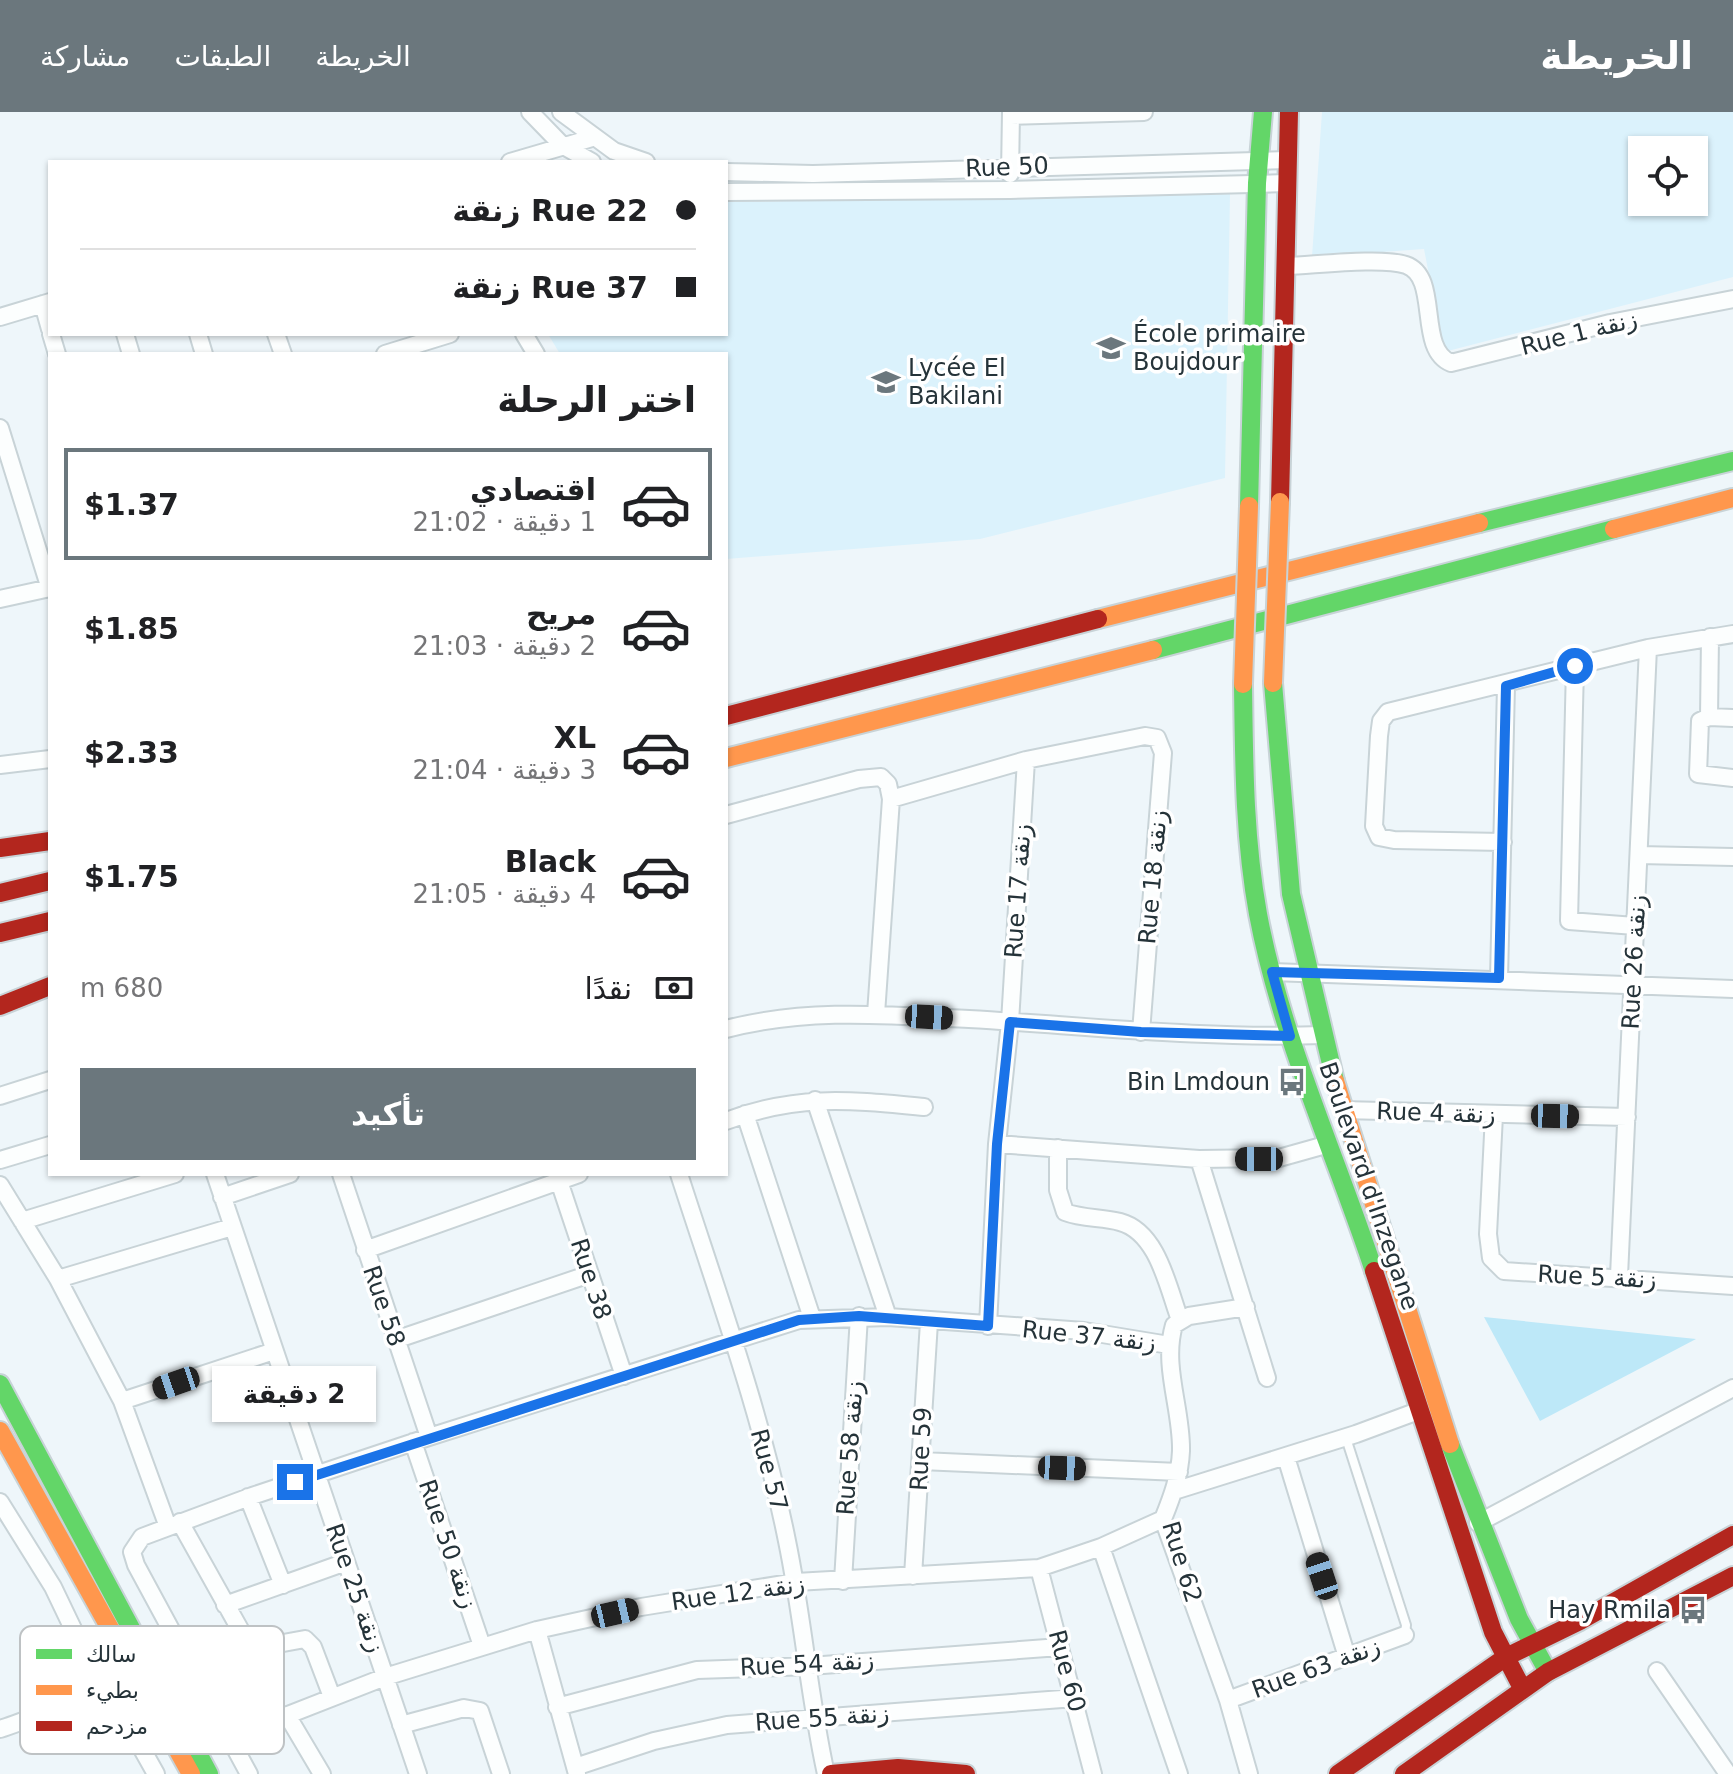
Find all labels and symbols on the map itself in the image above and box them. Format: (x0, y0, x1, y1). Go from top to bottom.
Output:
street label: Rue 50 (965, 152, 1049, 182)
street label: Rue 1 زنقة (1518, 305, 1640, 361)
place label: École primaire Boujdour (1133, 319, 1306, 376)
school or university icon: École primaire Boujdour (1096, 333, 1126, 363)
place label: Lycée El Bakilani (908, 354, 1006, 410)
school or university icon: Lycée El Bakilani (871, 367, 901, 397)
route start (1557, 648, 1593, 684)
street label: Rue 18 زنقة (1133, 809, 1173, 945)
street label: Rue 17 زنقة (999, 823, 1037, 959)
street label: Rue 26 زنقة (1616, 894, 1652, 1030)
car (904, 1004, 954, 1030)
street label: Boulevard d'Inzegane (1313, 1058, 1425, 1314)
bus stop icon: Bin Lmdoun (1277, 1067, 1307, 1097)
place label: Bin Lmdoun (1127, 1068, 1270, 1096)
street label: Rue 4 زنقة (1376, 1097, 1496, 1129)
car (1531, 1104, 1579, 1128)
car (1235, 1147, 1283, 1171)
street label: Rue 38 (565, 1235, 617, 1323)
street label: Rue 5 زنقة (1537, 1260, 1657, 1294)
street label: Rue 58 (357, 1262, 411, 1350)
street label: Rue 37 زنقة (1021, 1315, 1157, 1357)
car (149, 1364, 203, 1402)
callout: 2 دقيقة (213, 1366, 377, 1422)
street label: Rue 58 زنقة (831, 1380, 869, 1516)
street label: Rue 59 (905, 1406, 937, 1492)
street label: Rue 57 (745, 1426, 793, 1514)
car (1038, 1455, 1086, 1481)
route end (277, 1464, 313, 1500)
street label: Rue 50 زنقة (413, 1476, 483, 1612)
street label: Rue 62 (1156, 1518, 1208, 1606)
street label: Rue 25 زنقة (320, 1520, 390, 1656)
car (1303, 1549, 1341, 1603)
street label: Rue 12 زنقة (669, 1570, 807, 1616)
bus stop icon: Hay Rmila (1678, 1595, 1708, 1625)
car (589, 1596, 641, 1630)
place label: Hay Rmila (1548, 1596, 1671, 1624)
legend (20, 1626, 284, 1754)
street label: Rue 60 (1043, 1627, 1091, 1715)
street label: Rue 63 زنقة (1248, 1632, 1384, 1704)
text: سالك (86, 1642, 136, 1667)
street label: Rue 54 زنقة (739, 1646, 875, 1682)
text: بطيء (86, 1678, 139, 1704)
street label: Rue 55 زنقة (754, 1699, 890, 1737)
text: مزدحم (86, 1714, 148, 1740)

